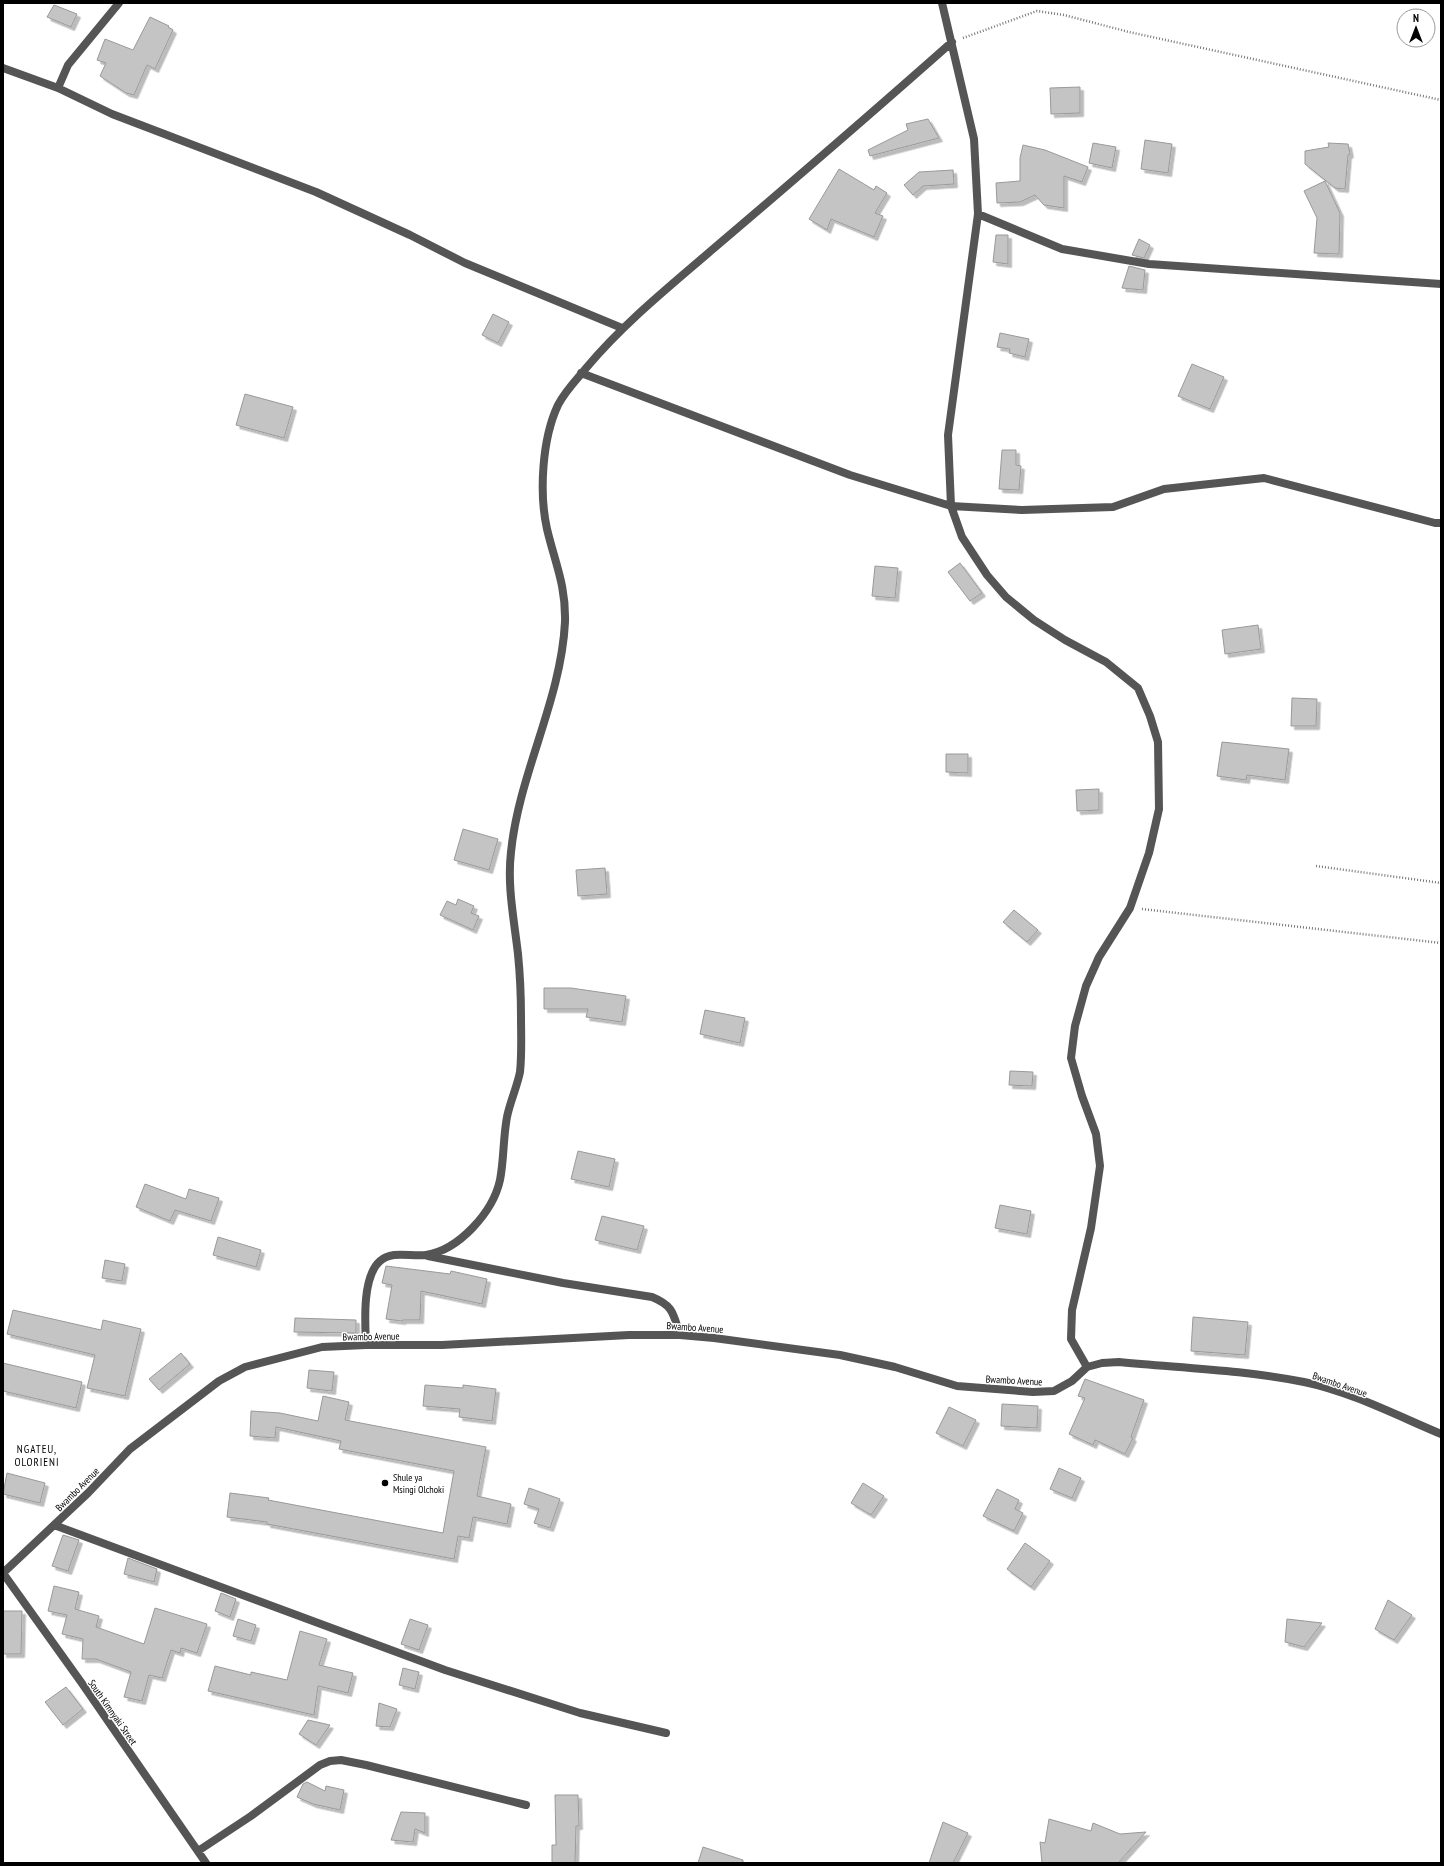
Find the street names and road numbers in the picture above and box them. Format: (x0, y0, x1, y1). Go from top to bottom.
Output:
street label: Bwambo Avenue (666, 1319, 724, 1336)
street label: Bwambo Avenue (342, 1330, 400, 1343)
street label: Bwambo Avenue (1311, 1369, 1369, 1400)
street label: Bwambo Avenue (985, 1373, 1043, 1388)
street label: Bwambo Avenue (53, 1465, 102, 1514)
street label: South Kimnyaki Street (85, 1677, 140, 1748)

